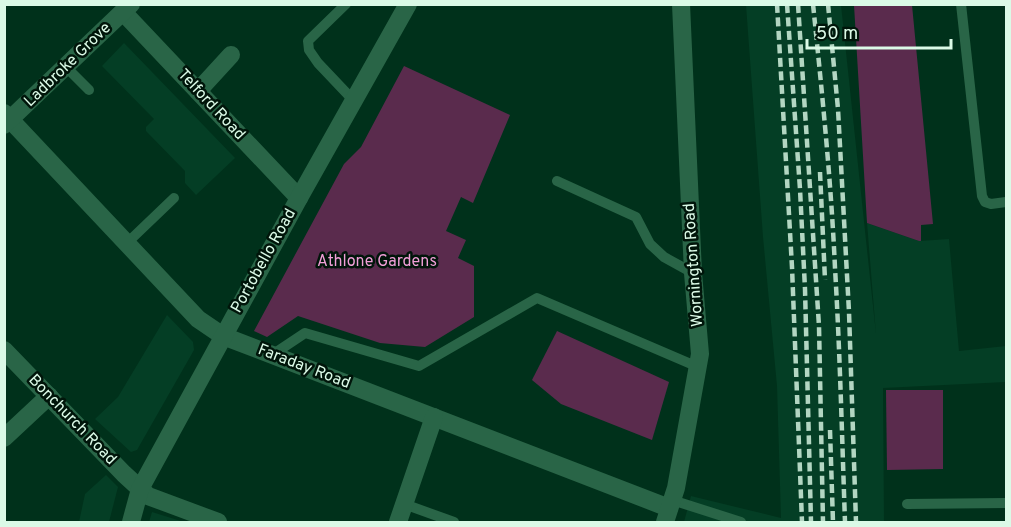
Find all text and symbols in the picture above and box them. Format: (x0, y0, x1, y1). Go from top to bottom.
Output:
scale bar (807, 12, 951, 50)
street label: Ladbroke Grove (20, 19, 116, 111)
text: 50 m (816, 23, 858, 46)
street label: Telford Road (173, 65, 249, 145)
street label: Wornington Road (680, 202, 708, 328)
street label: Portobello Road (227, 205, 301, 317)
park label: Athlone Gardens (317, 252, 437, 272)
street label: Faraday Road (255, 340, 353, 394)
street label: Bonchurch Road (24, 370, 120, 470)

